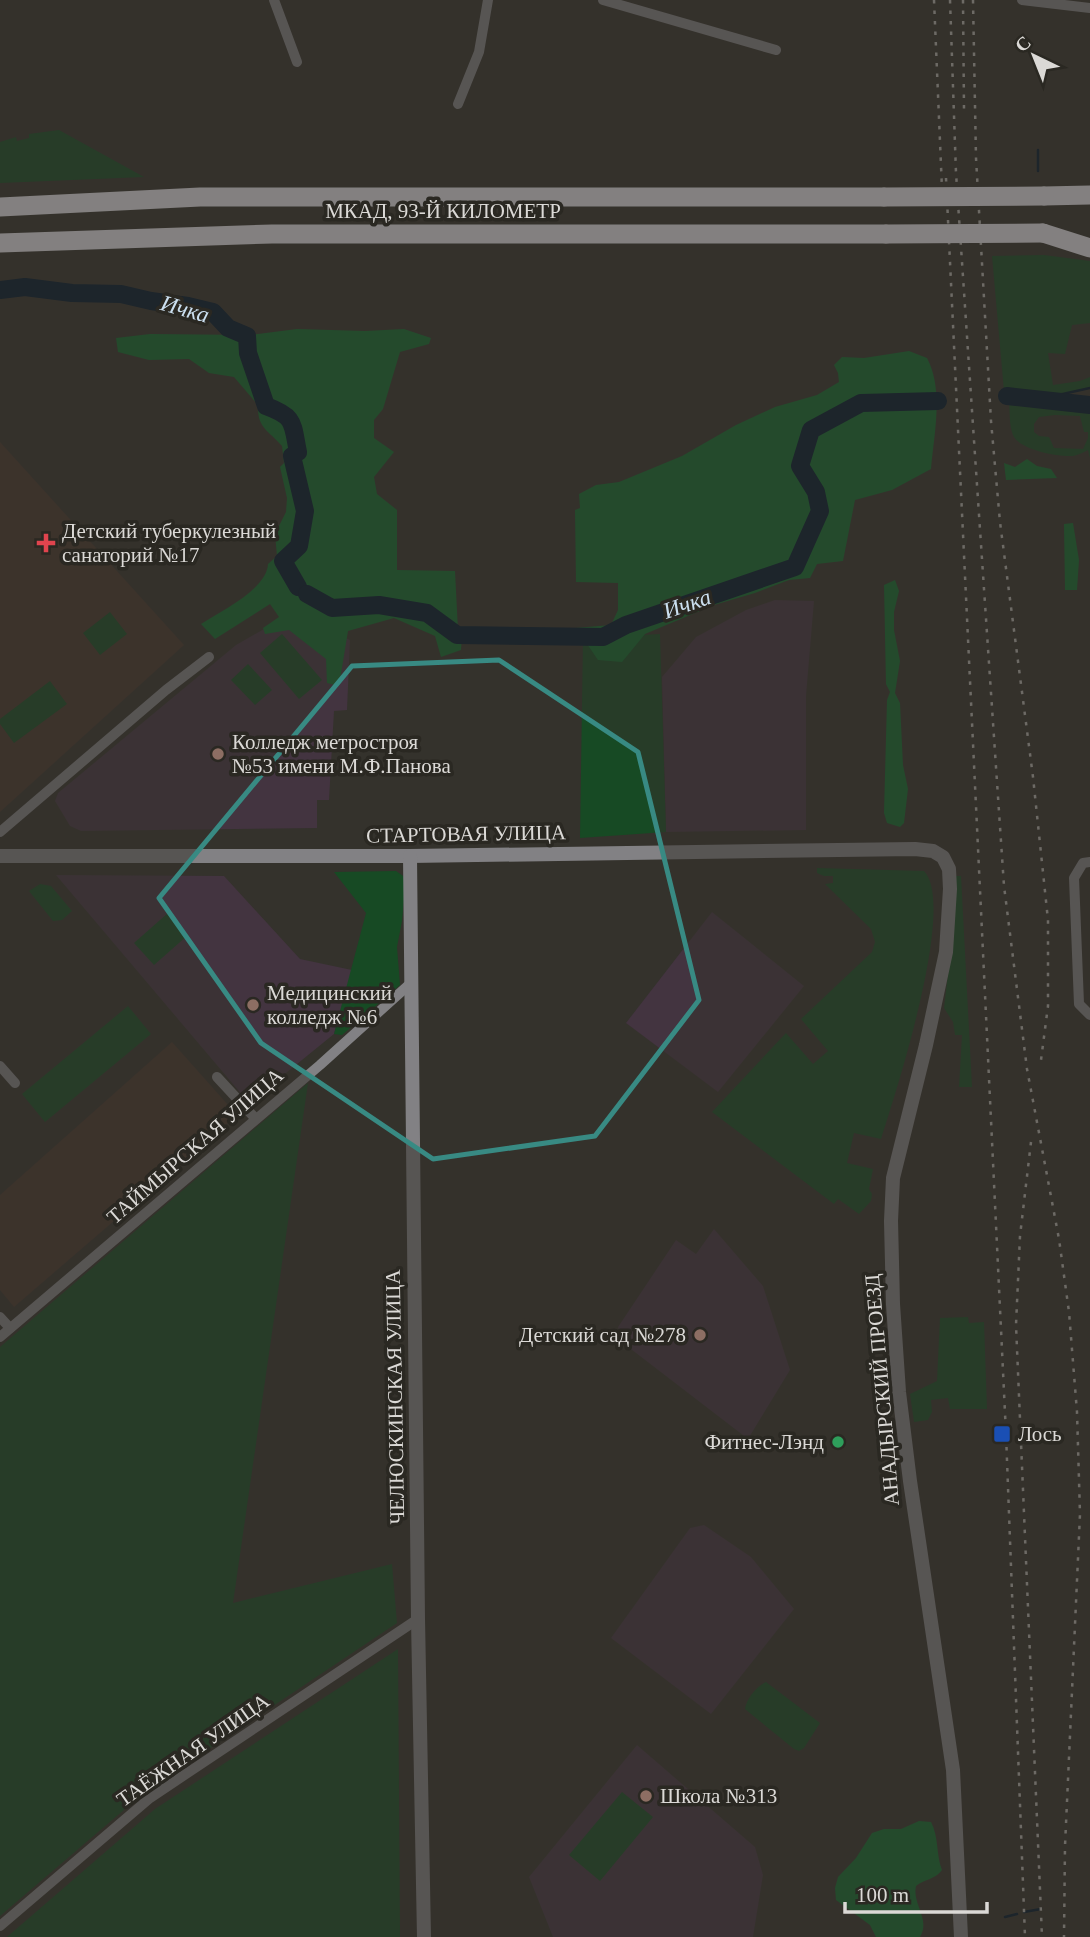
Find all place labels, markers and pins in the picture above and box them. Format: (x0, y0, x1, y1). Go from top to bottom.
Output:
place label: Детский туберкулезный санаторий №17 (62, 519, 276, 567)
marker: Детский туберкулезный санаторий №17 (36, 533, 56, 553)
place label: Колледж метростроя №53 имени М.Ф.Панова (232, 730, 451, 778)
marker: Колледж метростроя №53 имени М.Ф.Панова (210, 746, 226, 762)
place label: Медицинский колледж №6 (267, 981, 392, 1029)
marker: Медицинский колледж №6 (245, 997, 261, 1013)
place label: Детский сад №278 (519, 1323, 686, 1347)
marker: Детский сад №278 (692, 1327, 708, 1343)
place label: Лось (1018, 1422, 1062, 1446)
marker: Лось (992, 1424, 1012, 1444)
place label: Фитнес-Лэнд (704, 1430, 824, 1454)
marker: Фитнес-Лэнд (830, 1434, 846, 1450)
place label: Школа №313 (660, 1784, 777, 1808)
marker: Школа №313 (638, 1788, 654, 1804)

